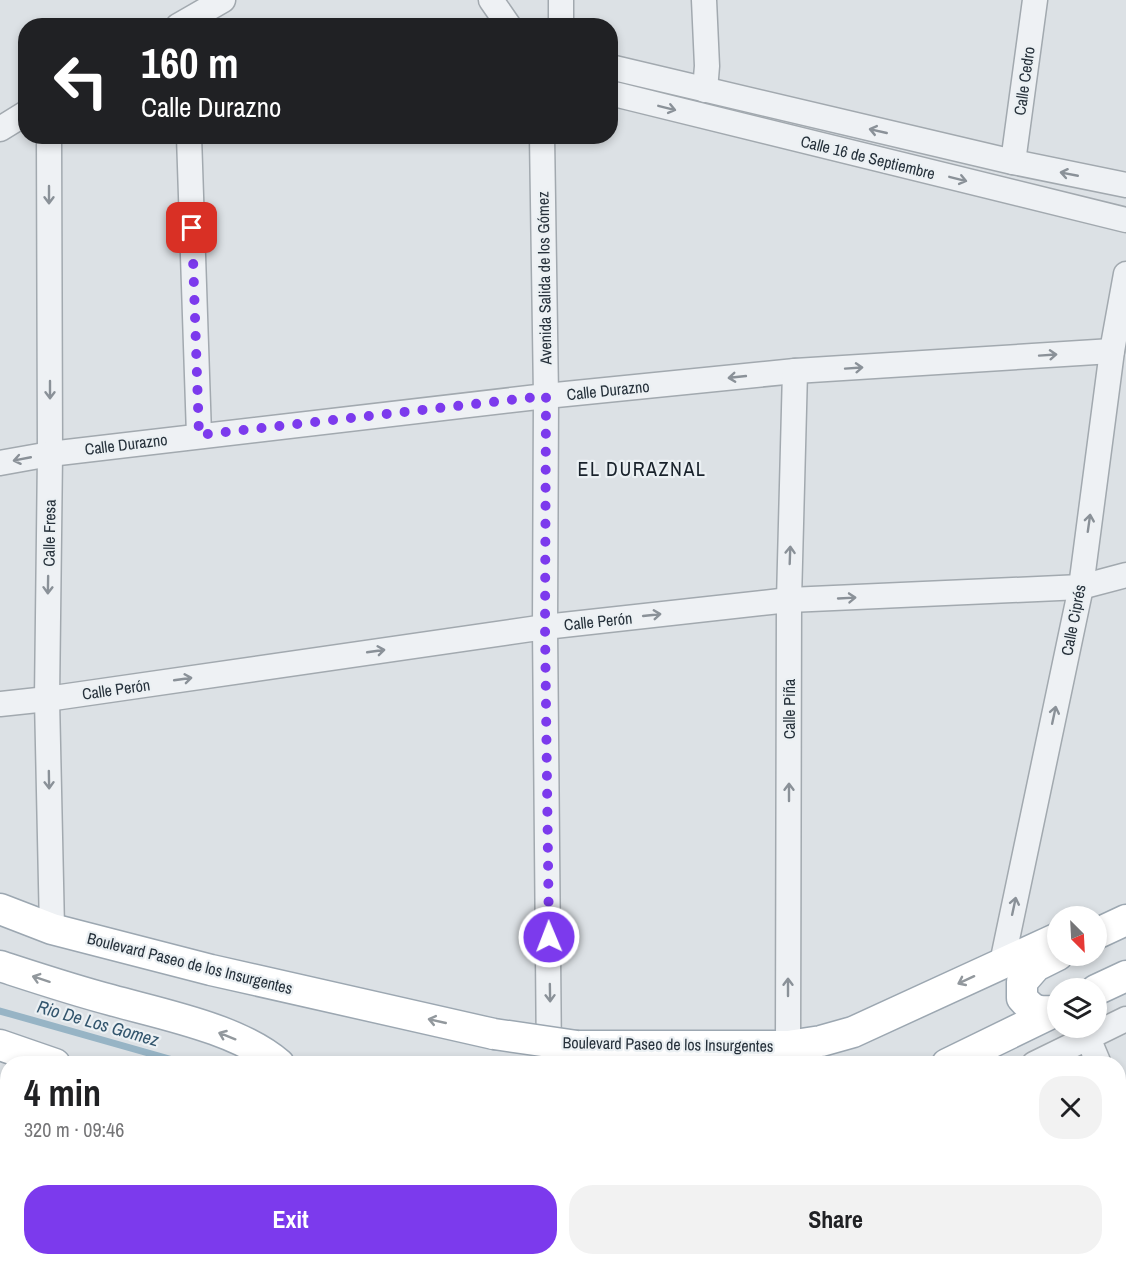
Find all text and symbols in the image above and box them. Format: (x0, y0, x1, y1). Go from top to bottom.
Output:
text: 160 m (141, 35, 239, 91)
icon: left (42, 42, 120, 120)
street label: Calle Cedro (1008, 45, 1040, 117)
text: Calle Durazno (141, 89, 281, 125)
one-way arrow (657, 102, 676, 114)
one-way arrow (869, 124, 888, 136)
street label: Calle 16 de Septiembre (798, 130, 938, 184)
one-way arrow (1059, 167, 1078, 179)
one-way arrow (949, 174, 968, 186)
one-way arrow (43, 184, 55, 204)
street label: Avenida Salida de los Gómez (531, 191, 557, 366)
pin (166, 202, 217, 253)
icon: arrive (175, 211, 208, 244)
one-way arrow (1038, 349, 1058, 360)
one-way arrow (843, 362, 863, 373)
one-way arrow (727, 372, 747, 383)
street label: Calle Durazno (566, 375, 650, 405)
one-way arrow (44, 379, 56, 399)
street label: Calle Durazno (83, 428, 169, 460)
one-way arrow (12, 454, 32, 465)
district label: EL DURAZNAL (578, 455, 706, 482)
street label: Calle Fresa (37, 499, 61, 567)
one-way arrow (1084, 514, 1095, 533)
one-way arrow (784, 546, 796, 566)
one-way arrow (43, 574, 54, 594)
street label: Calle Ciprés (1055, 582, 1091, 658)
one-way arrow (836, 592, 856, 603)
street label: Calle Perón (563, 606, 633, 636)
one-way arrow (642, 610, 662, 621)
one-way arrow (365, 646, 385, 657)
street label: Calle Perón (81, 673, 151, 705)
one-way arrow (172, 674, 192, 685)
street label: Calle Piña (778, 678, 800, 739)
one-way arrow (1049, 705, 1060, 725)
one-way arrow (43, 769, 55, 789)
one-way arrow (783, 783, 795, 803)
one-way arrow (1009, 896, 1020, 916)
position arrow (517, 905, 581, 969)
north arrow (1047, 906, 1107, 966)
map controls (1047, 906, 1107, 1038)
street label: Boulevard Paseo de los Insurgentes (85, 927, 295, 999)
one-way arrow (32, 973, 51, 984)
one-way arrow (958, 974, 976, 986)
one-way arrow (782, 978, 794, 998)
button: layers (1047, 978, 1107, 1038)
one-way arrow (544, 982, 555, 1002)
water label: Rio De Los Gomez (34, 994, 162, 1052)
one-way arrow (428, 1015, 448, 1026)
one-way arrow (219, 1030, 237, 1041)
street label: Boulevard Paseo de los Insurgentes (562, 1031, 774, 1057)
text: 4 min (24, 1069, 101, 1117)
button: close (1039, 1076, 1102, 1139)
text: 320 m · 09:46 (24, 1116, 124, 1143)
button: Exit (24, 1185, 557, 1254)
button: Share (569, 1185, 1102, 1254)

